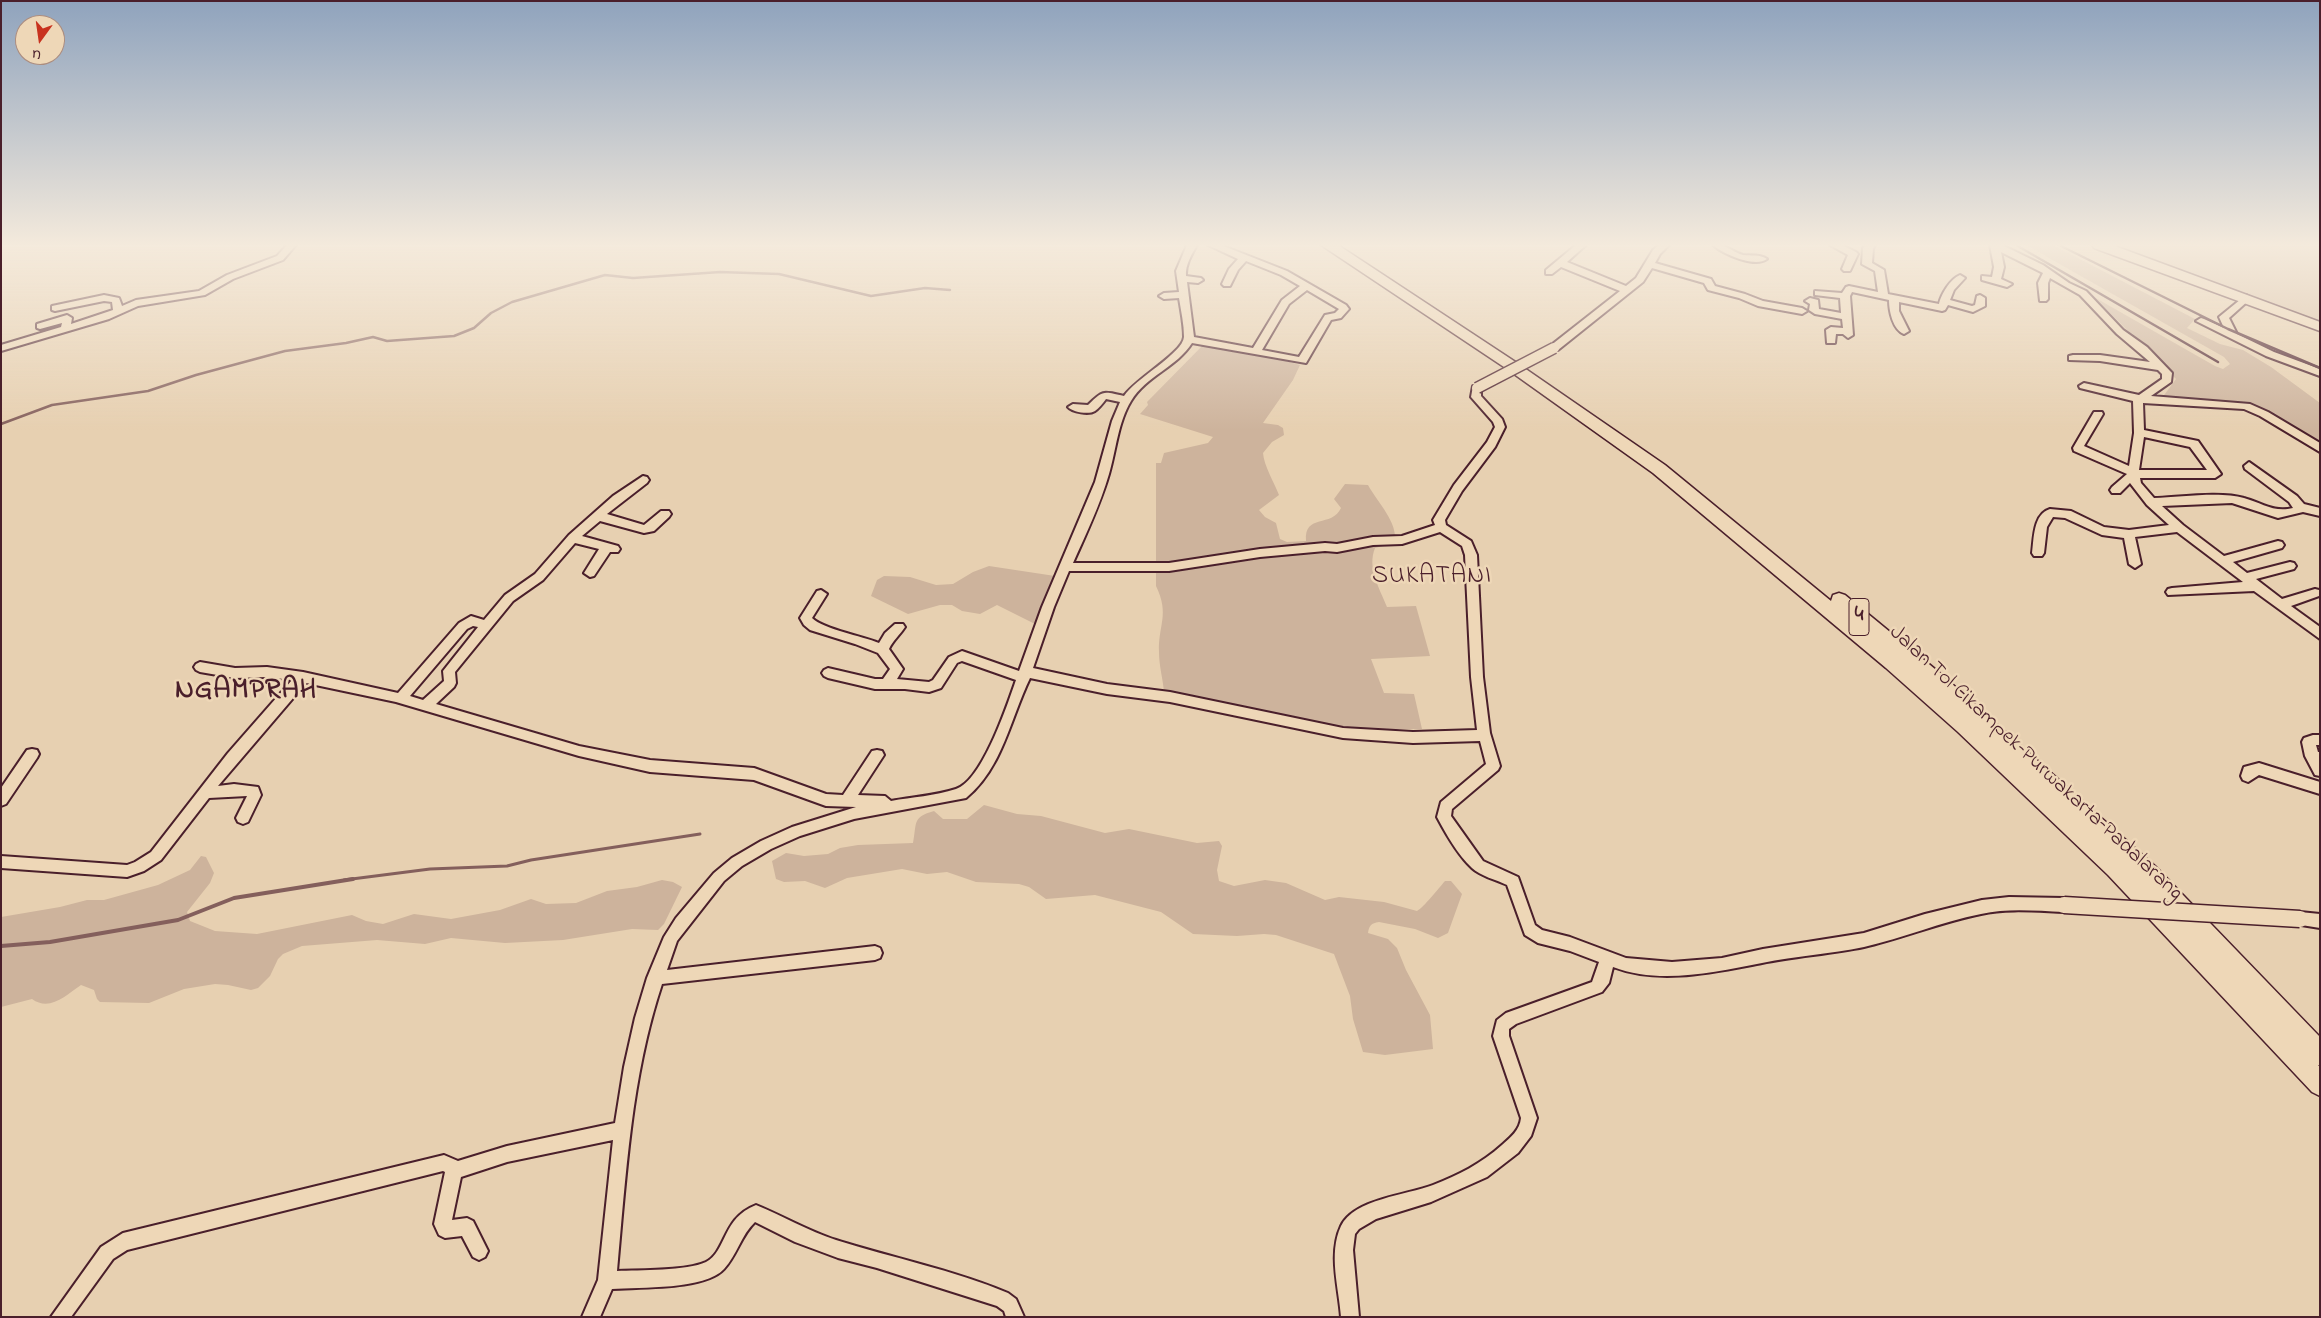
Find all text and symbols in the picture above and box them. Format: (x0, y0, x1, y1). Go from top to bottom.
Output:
north arrow (15, 15, 65, 65)
text: U (30, 43, 43, 65)
district label: SUKATANI (1371, 563, 1493, 593)
road number: 4 (1849, 598, 1869, 636)
street label: Jalan Tol Cikampek–Purwakarta–Padalarang (1883, 621, 2187, 907)
district label: NGAMPRAH (174, 675, 318, 709)

